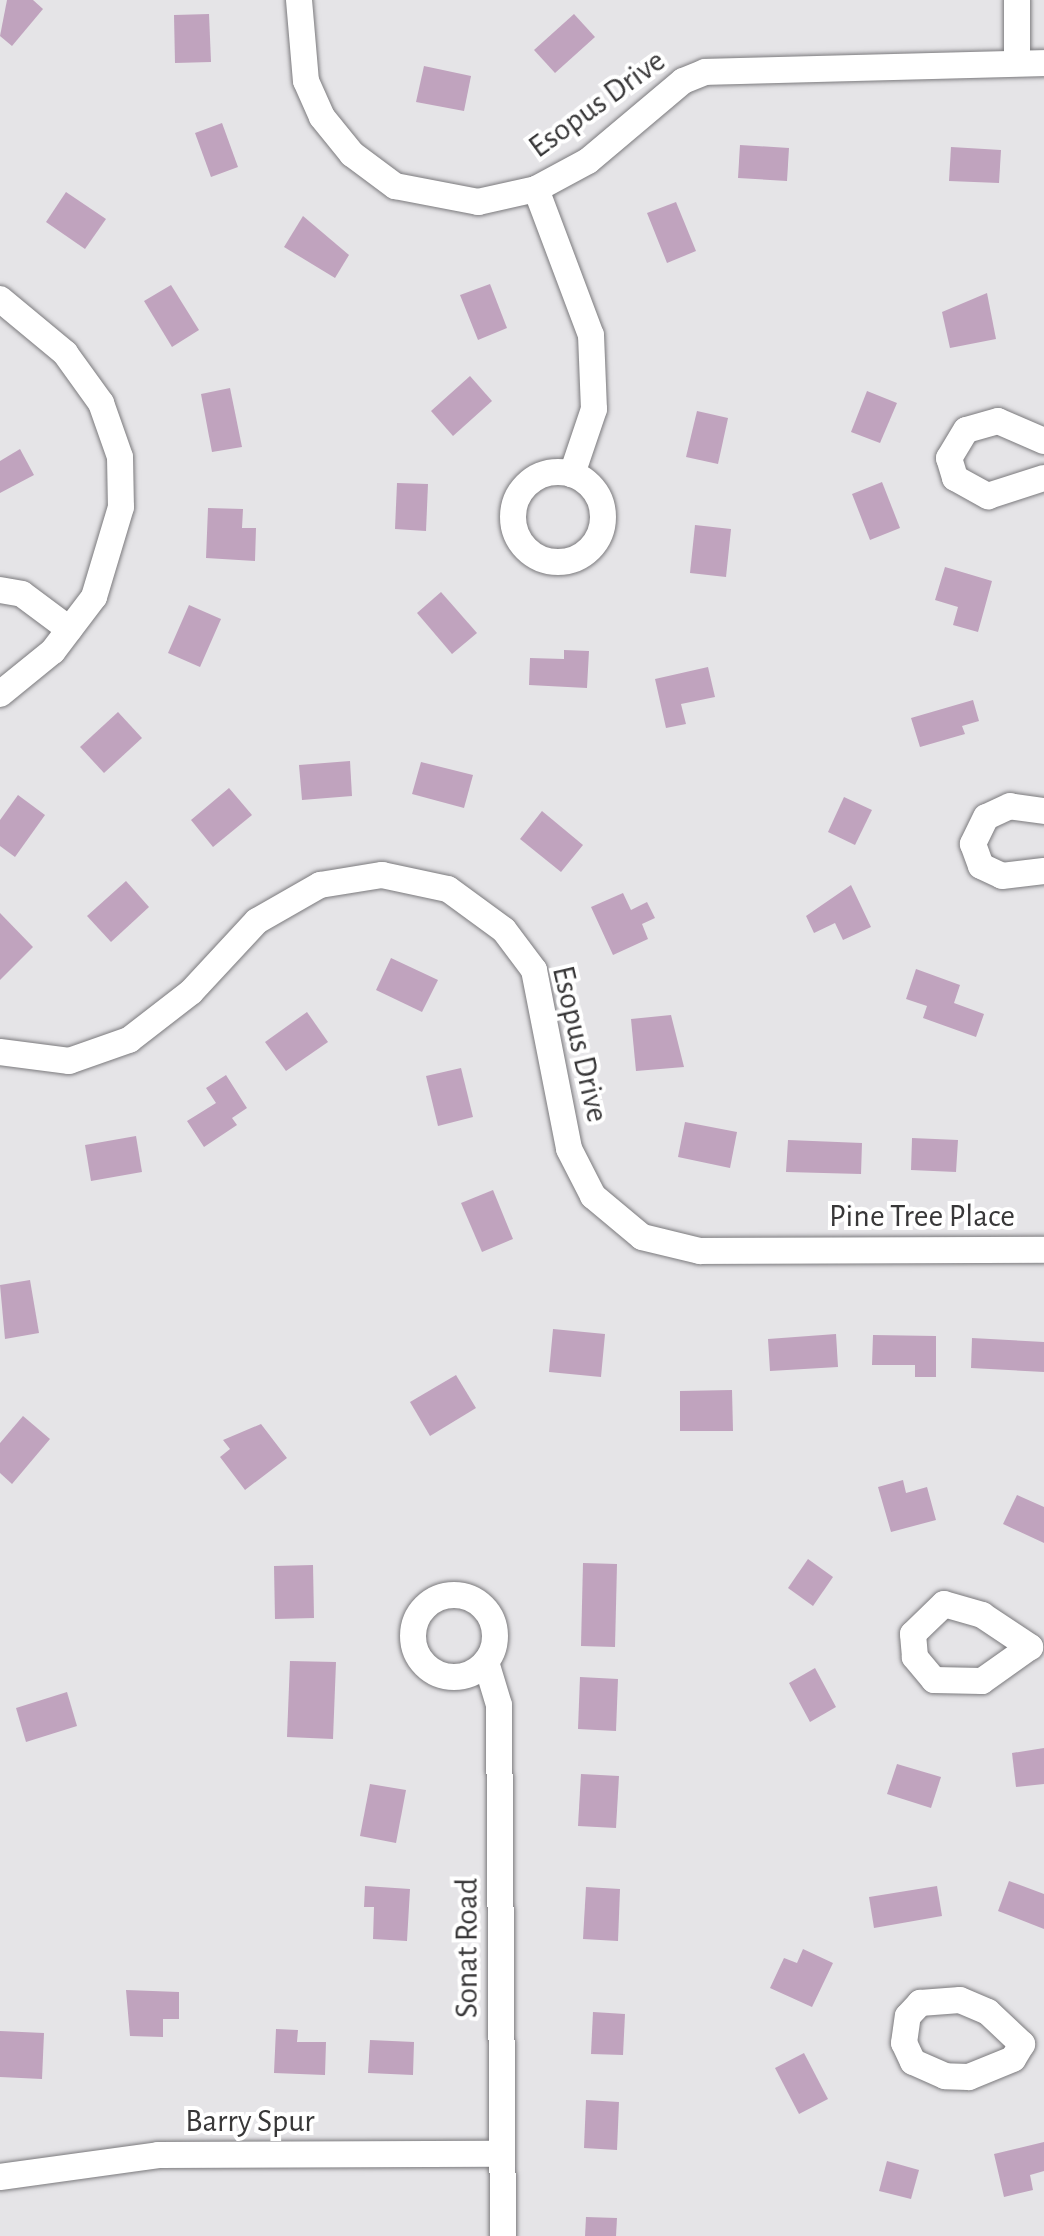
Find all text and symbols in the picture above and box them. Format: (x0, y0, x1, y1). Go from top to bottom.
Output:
street label: Esopus Drive (521, 42, 673, 166)
street label: Esopus Drive (543, 962, 617, 1126)
street label: Pine Tree Place (829, 1197, 1015, 1235)
street label: Sonat Road (448, 1878, 486, 2018)
street label: Barry Spur (185, 2102, 315, 2140)

